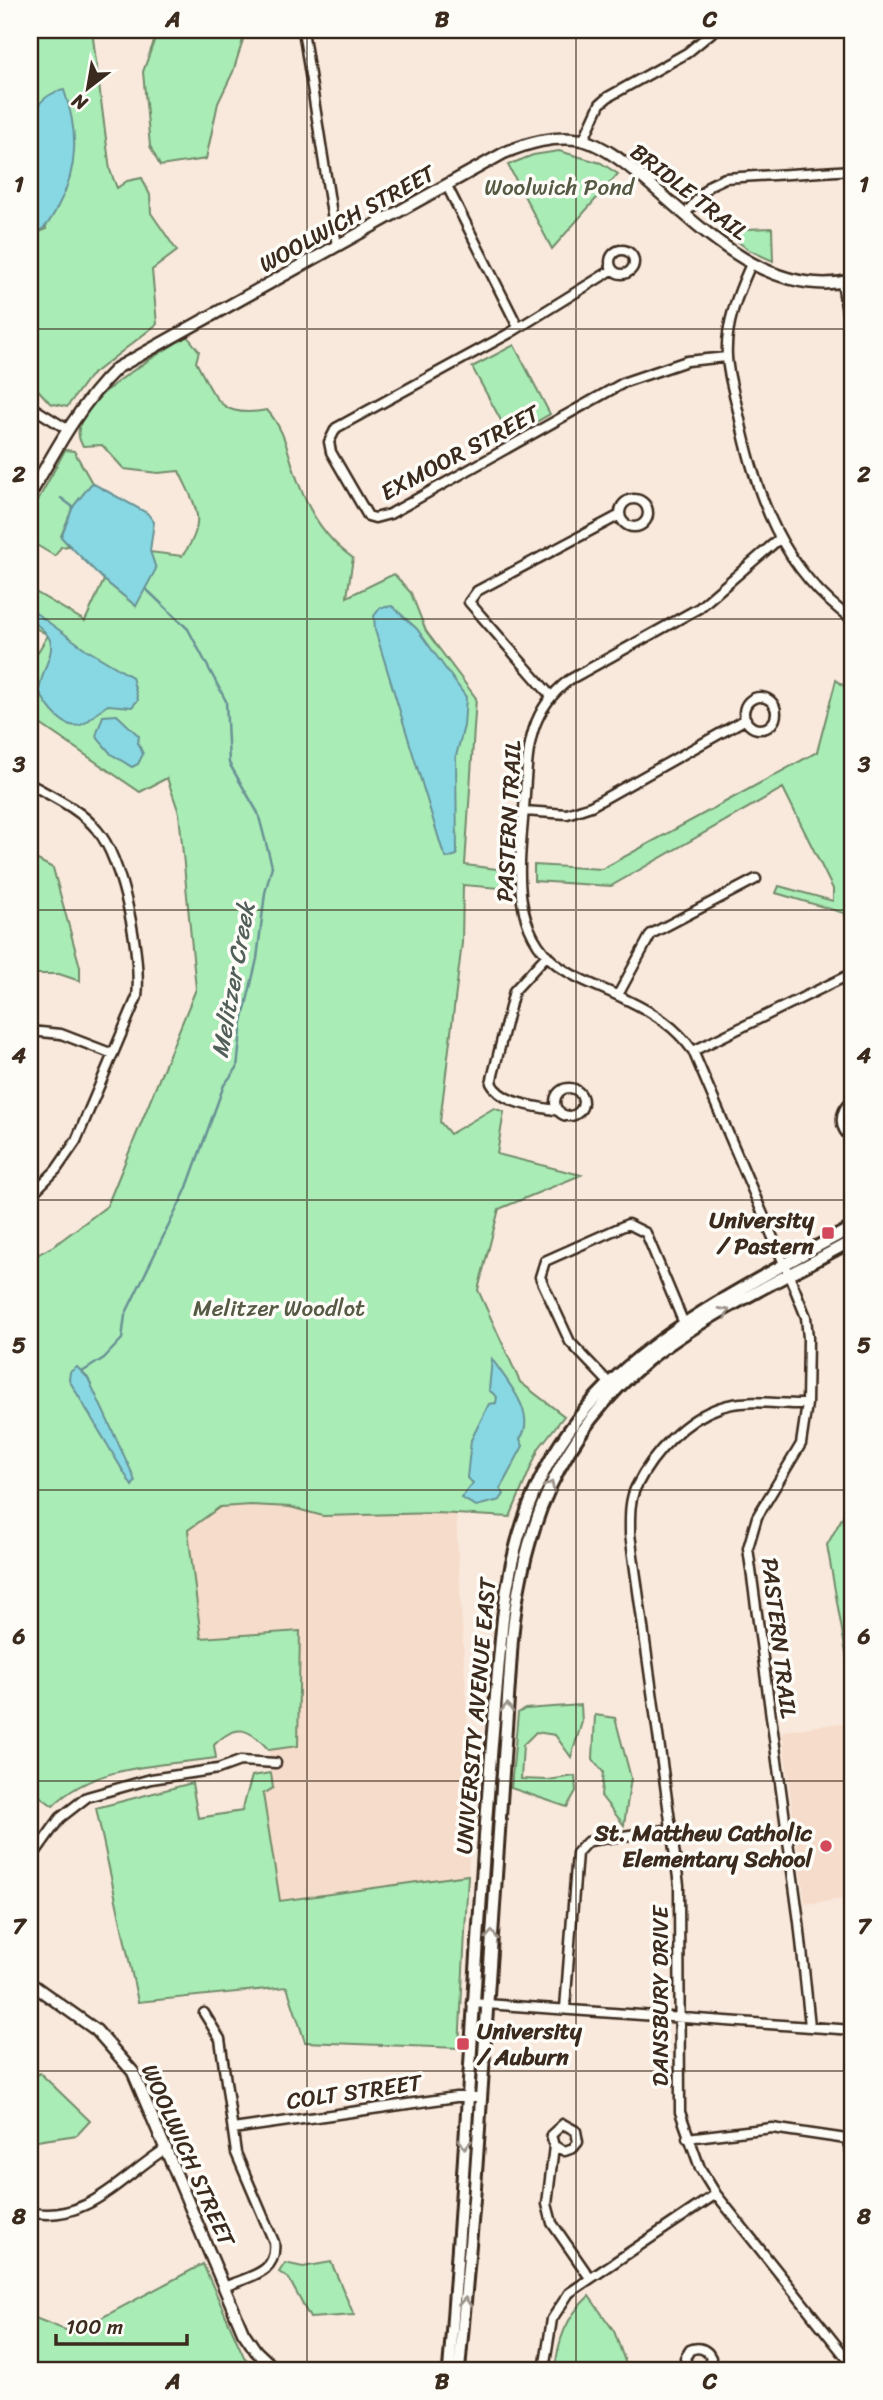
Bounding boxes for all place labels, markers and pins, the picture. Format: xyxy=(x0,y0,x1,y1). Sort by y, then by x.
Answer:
place label: University / Pastern xyxy=(709,1200,815,1267)
marker: University / Pastern xyxy=(820,1225,836,1241)
place label: St. Matthew Catholic Elementary School xyxy=(594,1813,813,1880)
marker: St. Matthew Catholic Elementary School xyxy=(818,1838,834,1854)
place label: University / Auburn xyxy=(476,2011,583,2078)
marker: University / Auburn xyxy=(455,2036,471,2052)

